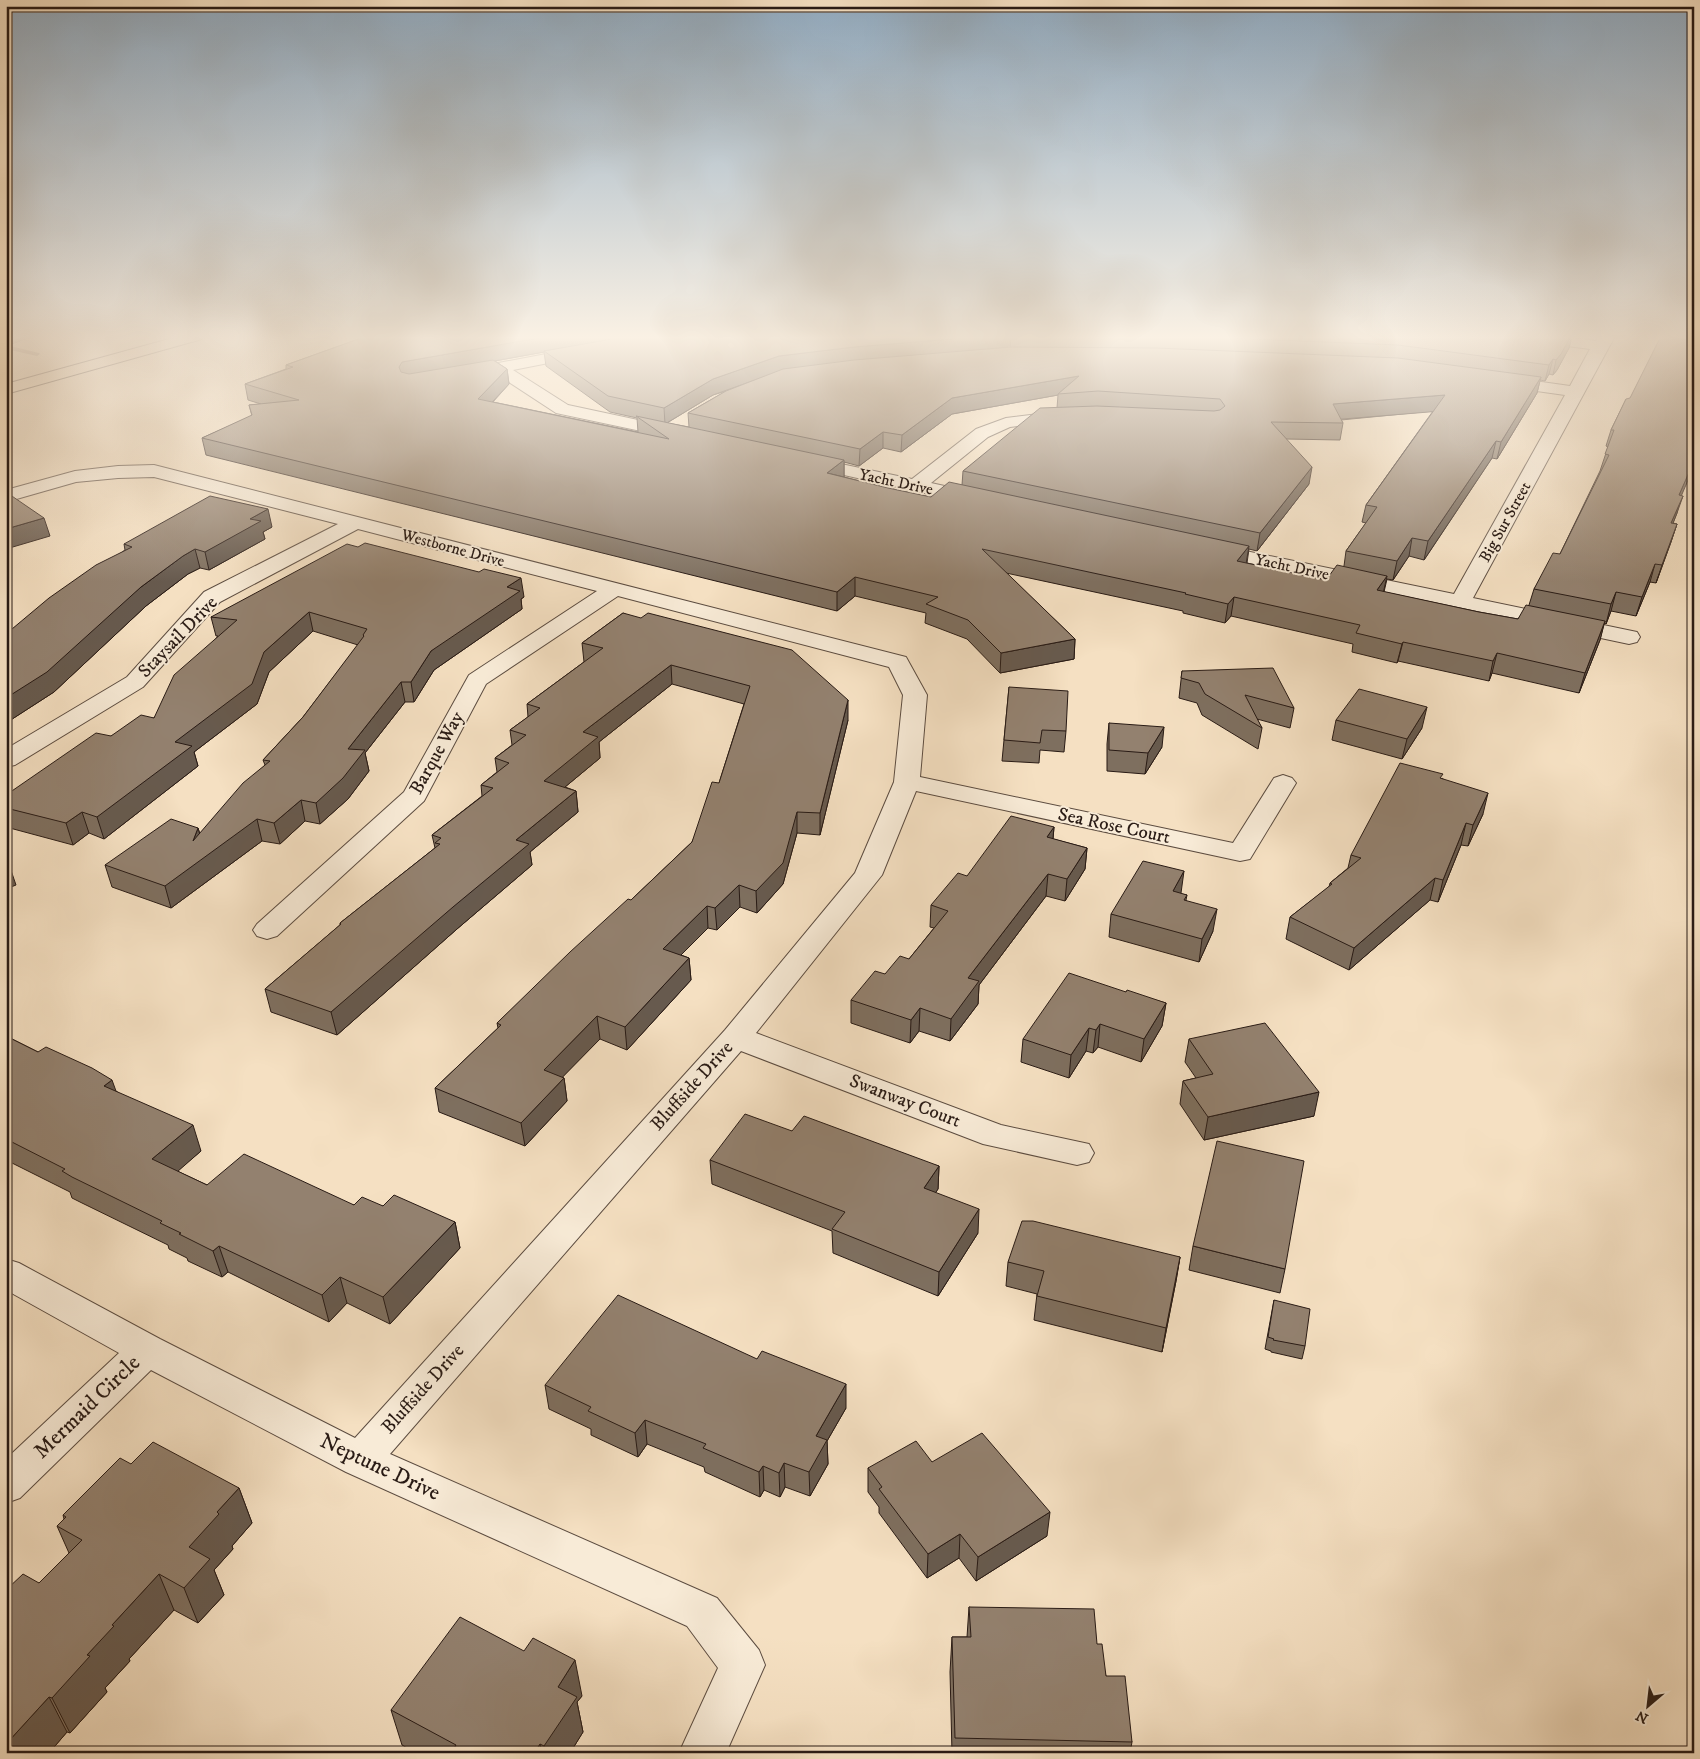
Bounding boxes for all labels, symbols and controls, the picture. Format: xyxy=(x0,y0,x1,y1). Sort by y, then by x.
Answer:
street label: Yacht Drive xyxy=(857,464,935,500)
street label: Big Sur Street xyxy=(1475,478,1535,566)
street label: Westborne Drive xyxy=(398,524,507,571)
street label: Yacht Drive xyxy=(1253,549,1331,585)
street label: Staysail Drive xyxy=(133,591,223,683)
street label: Barque Way xyxy=(405,707,470,799)
street label: Sea Rose Court xyxy=(1056,803,1172,849)
street label: Bluffside Drive xyxy=(646,1036,738,1135)
street label: Swanway Court xyxy=(846,1069,964,1133)
street label: Bluffside Drive xyxy=(377,1339,469,1438)
street label: Mermaid Circle xyxy=(28,1349,146,1465)
street label: Neptune Drive xyxy=(316,1427,444,1507)
north arrow xyxy=(1622,1682,1672,1732)
text: N xyxy=(1633,1706,1652,1727)

